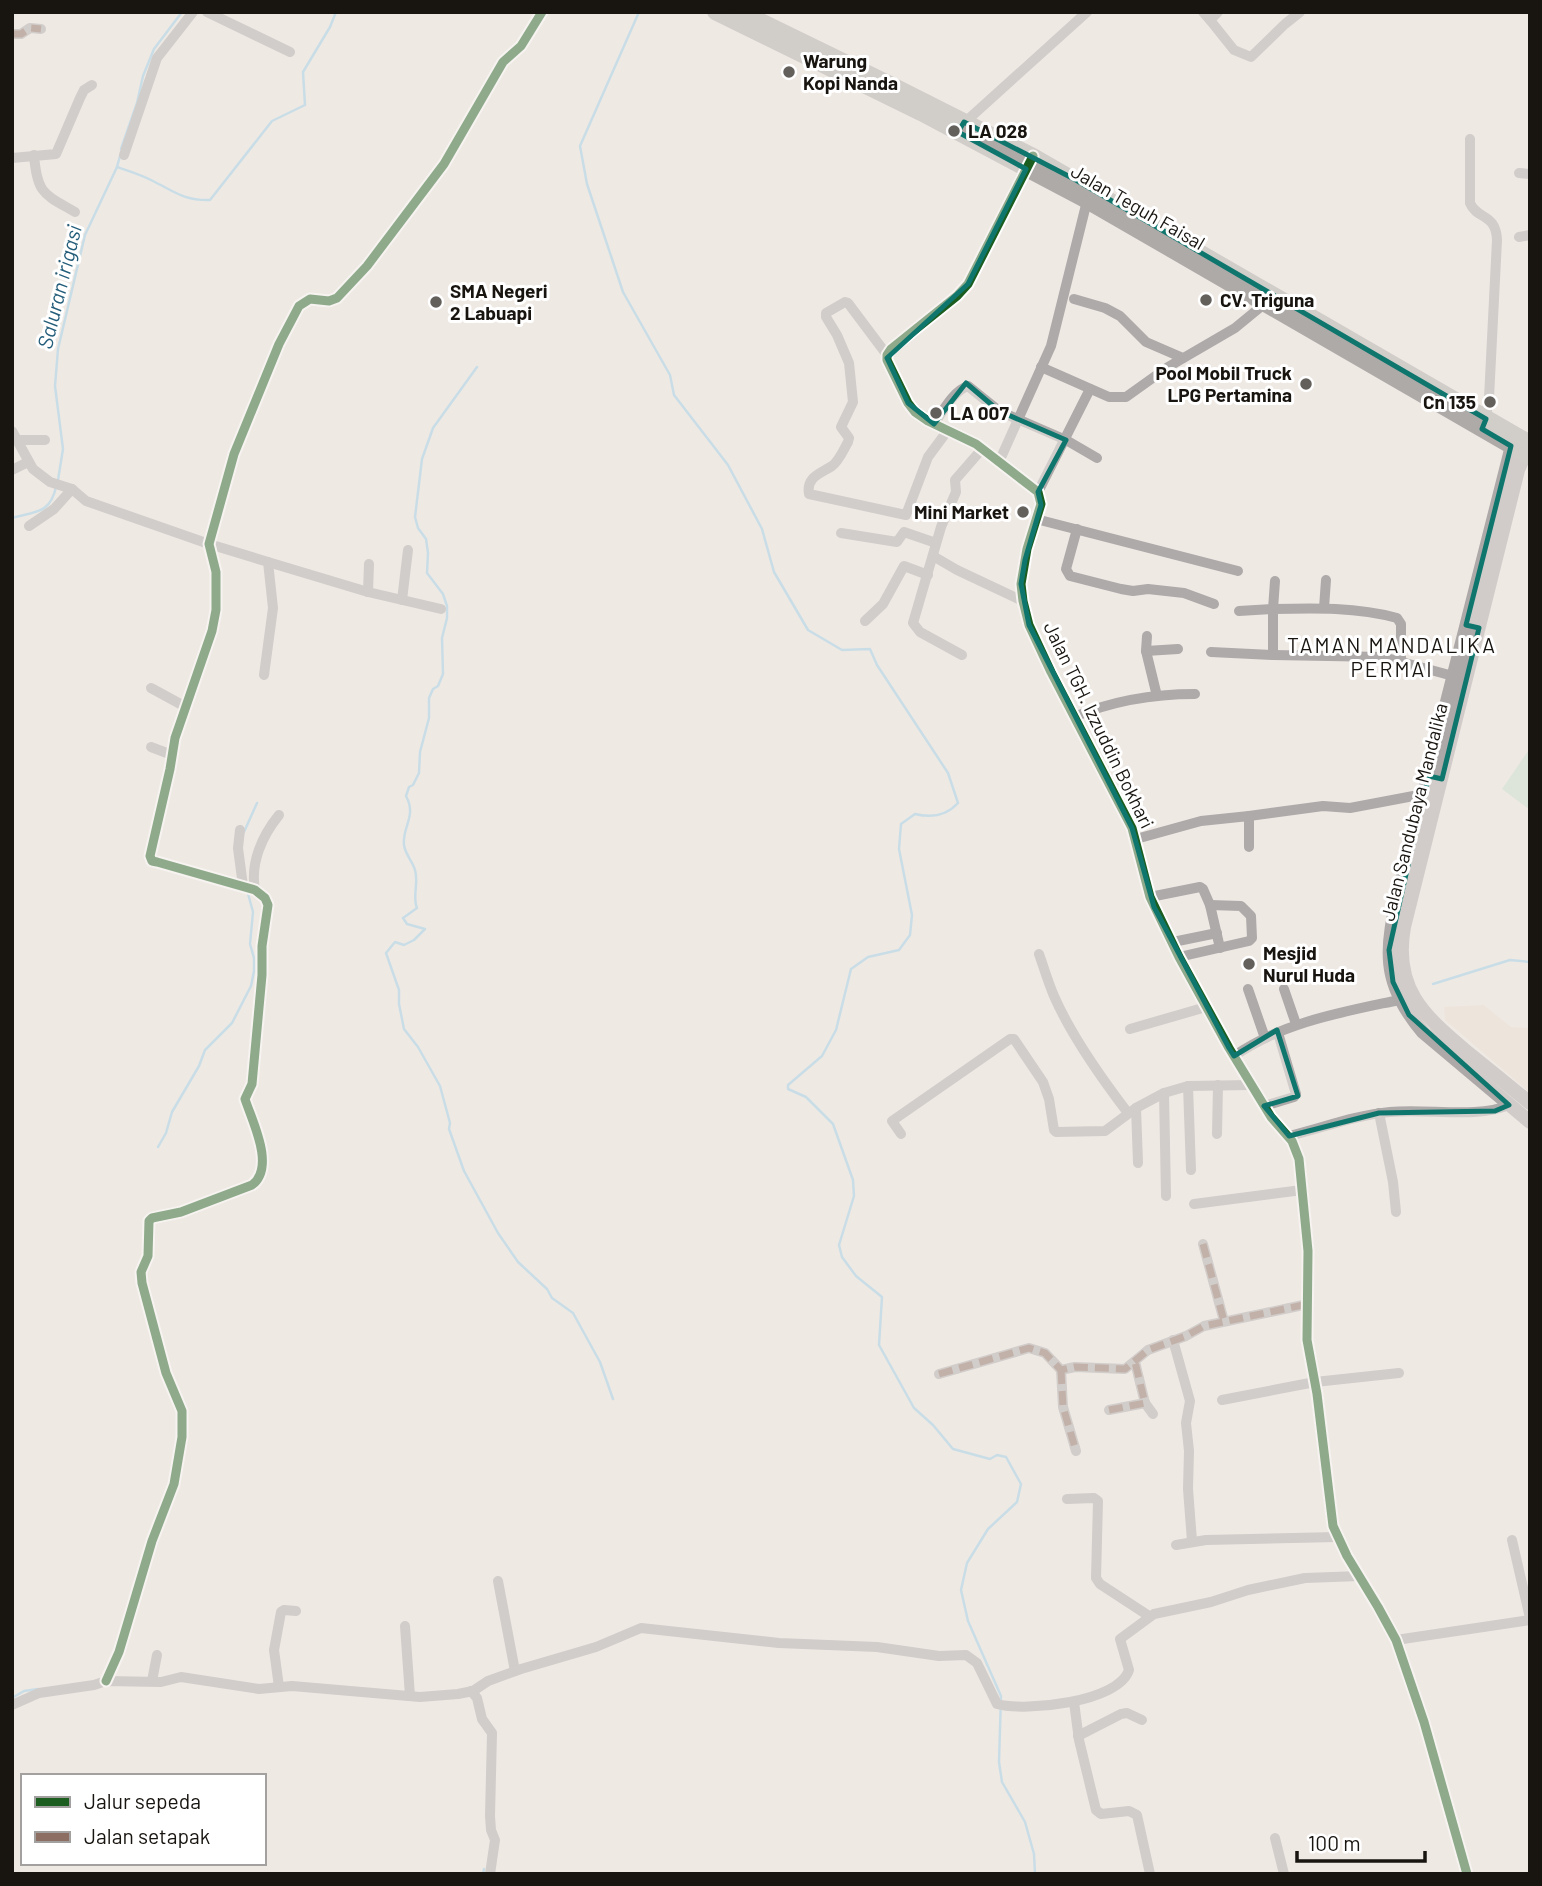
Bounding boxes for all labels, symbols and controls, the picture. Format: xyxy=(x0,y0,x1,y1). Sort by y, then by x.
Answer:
place label: Warung Kopi Nanda xyxy=(803,49,898,94)
marker: Warung Kopi Nanda xyxy=(781,64,797,80)
place label: LA 028 xyxy=(968,119,1028,142)
marker: LA 028 xyxy=(946,123,962,139)
street label: Jalan Teguh Faisal xyxy=(1067,159,1209,254)
water label: Saluran irigasi xyxy=(31,221,86,351)
place label: SMA Negeri 2 Labuapi xyxy=(450,279,548,324)
place label: CV. Triguna xyxy=(1220,288,1314,311)
marker: CV. Triguna xyxy=(1198,292,1214,308)
marker: SMA Negeri 2 Labuapi xyxy=(428,294,444,310)
place label: Pool Mobil Truck LPG Pertamina xyxy=(1155,361,1292,406)
marker: Pool Mobil Truck LPG Pertamina xyxy=(1298,376,1314,392)
place label: Cn 135 xyxy=(1423,390,1476,413)
marker: Cn 135 xyxy=(1482,394,1498,410)
place label: LA 007 xyxy=(950,401,1009,424)
marker: LA 007 xyxy=(928,405,944,421)
place label: Mini Market xyxy=(914,500,1009,523)
marker: Mini Market xyxy=(1015,504,1031,520)
street label: Jalan TGH. Izzuddin Bokhari xyxy=(1039,618,1160,832)
district label: TAMAN MANDALIKA PERMAI xyxy=(1287,632,1497,681)
street label: Jalan Sandubaya Mandalika xyxy=(1375,700,1452,923)
place label: Mesjid Nurul Huda xyxy=(1263,941,1355,986)
marker: Mesjid Nurul Huda xyxy=(1241,956,1257,972)
legend xyxy=(21,1774,266,1865)
text: Jalur sepeda xyxy=(84,1788,201,1813)
scale bar xyxy=(1297,1820,1425,1864)
text: Jalan setapak xyxy=(84,1823,210,1848)
text: 100 m xyxy=(1308,1830,1361,1855)

